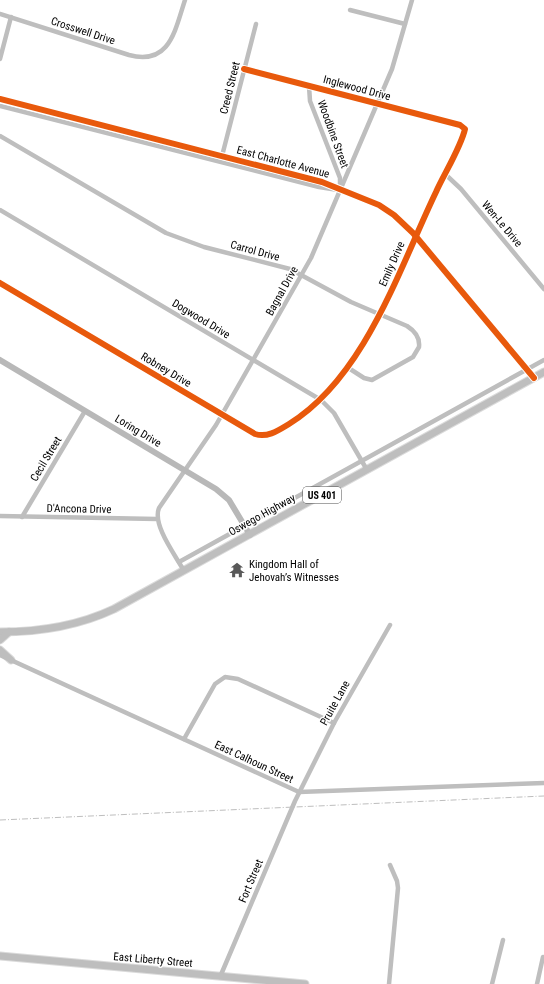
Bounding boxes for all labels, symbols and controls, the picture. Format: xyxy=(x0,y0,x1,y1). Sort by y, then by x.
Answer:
street label: Crosswell Drive xyxy=(49,14,117,48)
street label: Creed Street xyxy=(217,60,243,116)
street label: Inglewood Drive xyxy=(322,73,392,103)
street label: Woodbine Street xyxy=(315,98,351,170)
street label: East Charlotte Avenue xyxy=(235,143,331,181)
street label: Wen-Le Drive xyxy=(479,198,525,250)
street label: Carrol Drive xyxy=(229,238,281,264)
street label: Emily Drive xyxy=(376,239,408,289)
street label: Bagnal Drive xyxy=(263,264,301,318)
street label: Dogwood Drive xyxy=(170,297,232,341)
street label: Robney Drive xyxy=(139,350,193,390)
street label: Loring Drive xyxy=(112,412,164,450)
street label: Cecil Street xyxy=(28,434,64,484)
road number: US 401 xyxy=(303,487,341,503)
street label: Oswego Highway xyxy=(226,491,298,539)
street label: D'Ancona Drive xyxy=(46,502,112,516)
place label: Kingdom Hall of Jehovah’s Witnesses xyxy=(249,558,339,584)
temple icon: Kingdom Hall of Jehovah’s Witnesses xyxy=(228,561,246,579)
street label: Pruite Lane xyxy=(317,678,353,728)
street label: East Calhoun Street xyxy=(213,738,295,786)
street label: Fort Street xyxy=(236,857,266,905)
street label: East Liberty Street xyxy=(113,950,193,970)

